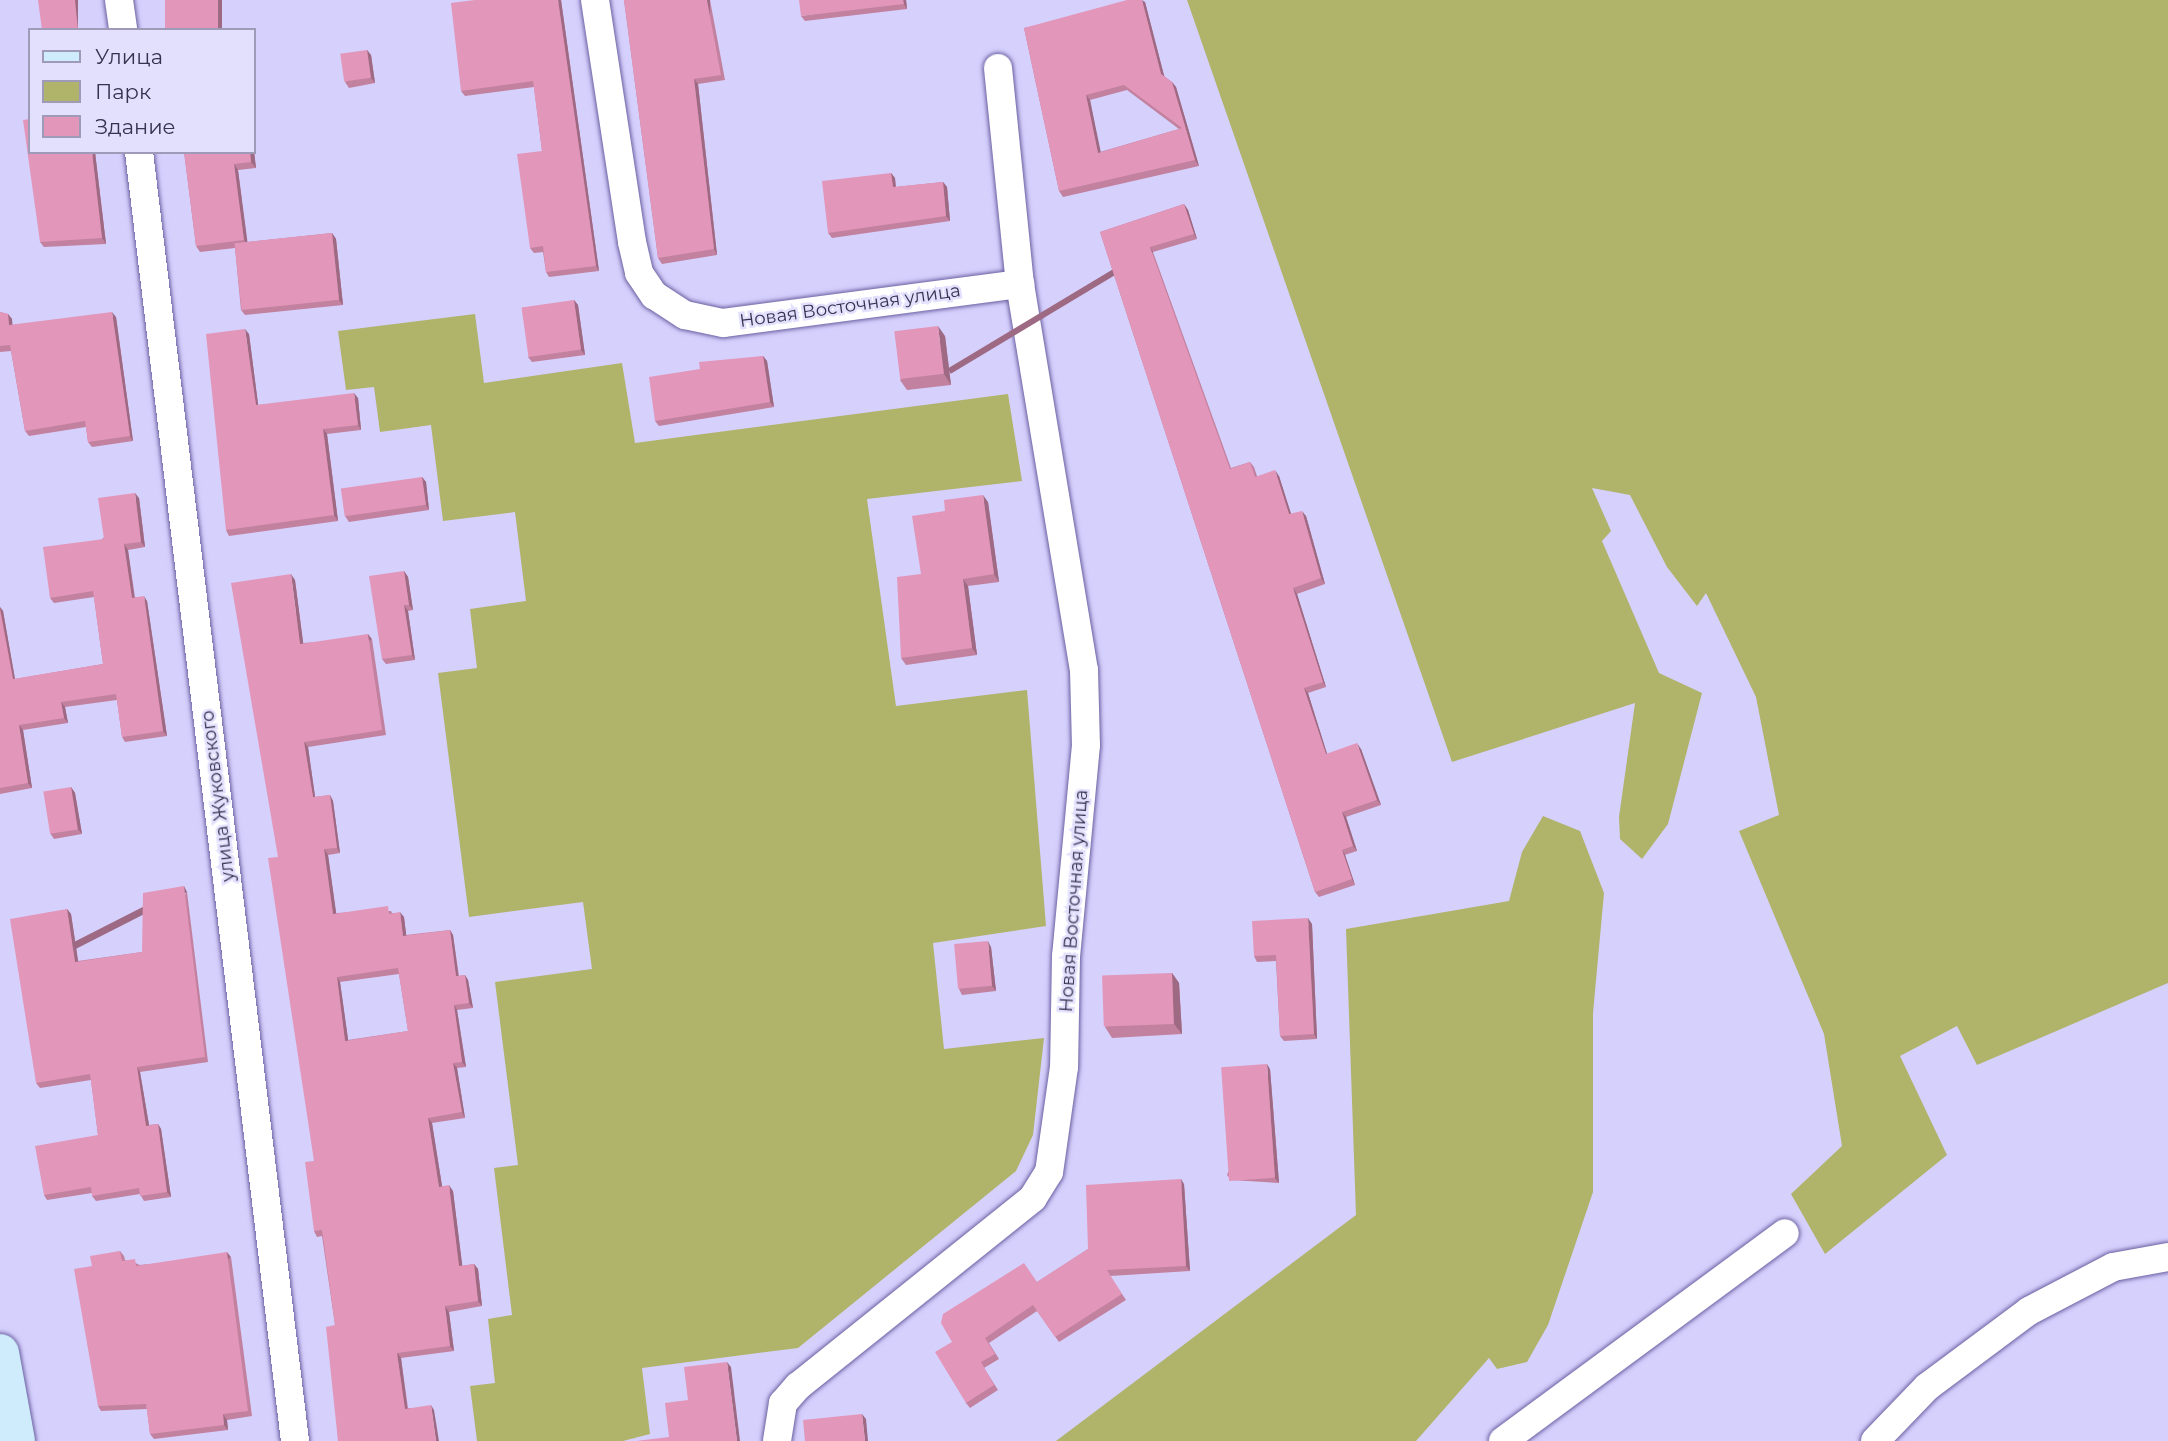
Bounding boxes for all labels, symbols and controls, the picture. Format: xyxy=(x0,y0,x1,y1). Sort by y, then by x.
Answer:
legend xyxy=(28,28,256,154)
text: Улица xyxy=(95,44,163,69)
text: Парк xyxy=(95,79,151,104)
text: Здание xyxy=(95,114,176,139)
street label: Новая Восточная улица xyxy=(738,280,962,332)
street label: улица Жуковского xyxy=(197,709,239,883)
street label: Новая Восточная улица xyxy=(1055,789,1093,1013)

